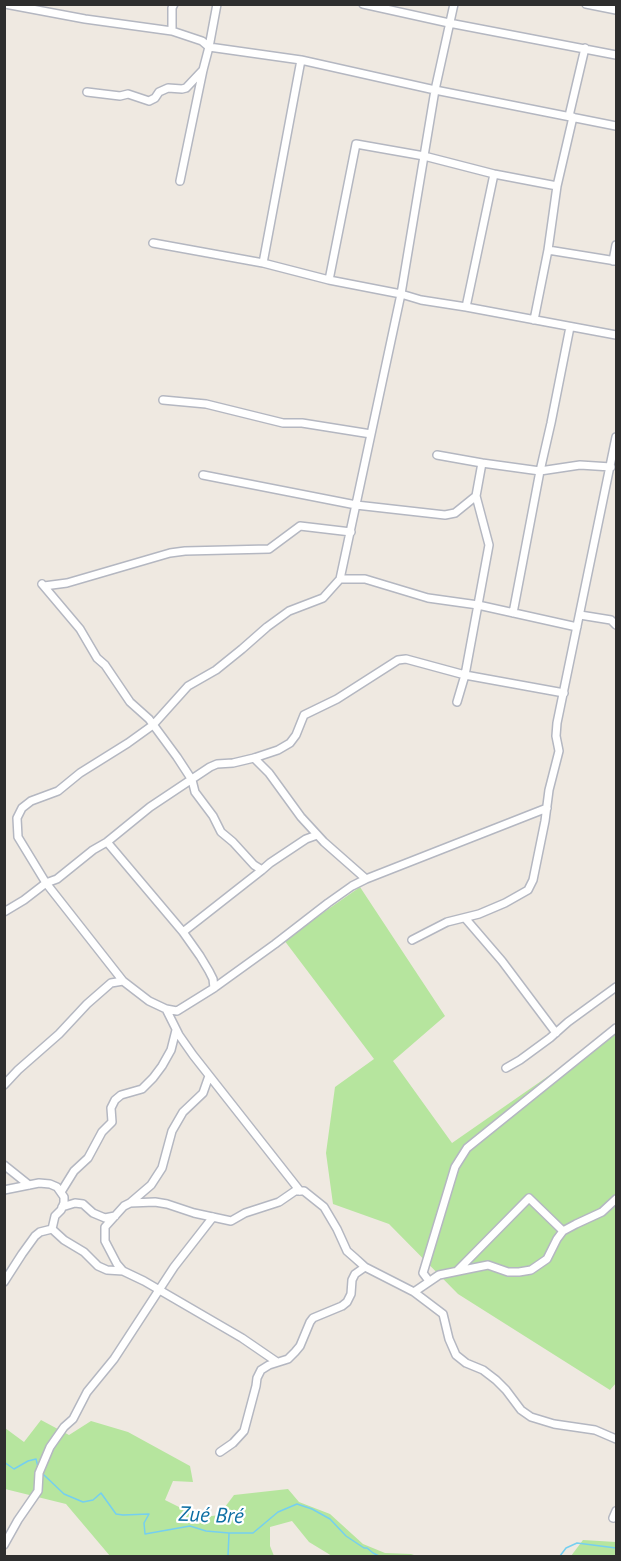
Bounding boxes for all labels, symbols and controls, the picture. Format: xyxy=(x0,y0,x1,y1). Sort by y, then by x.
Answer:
water label: Zué Bré xyxy=(178,1502,244,1530)

